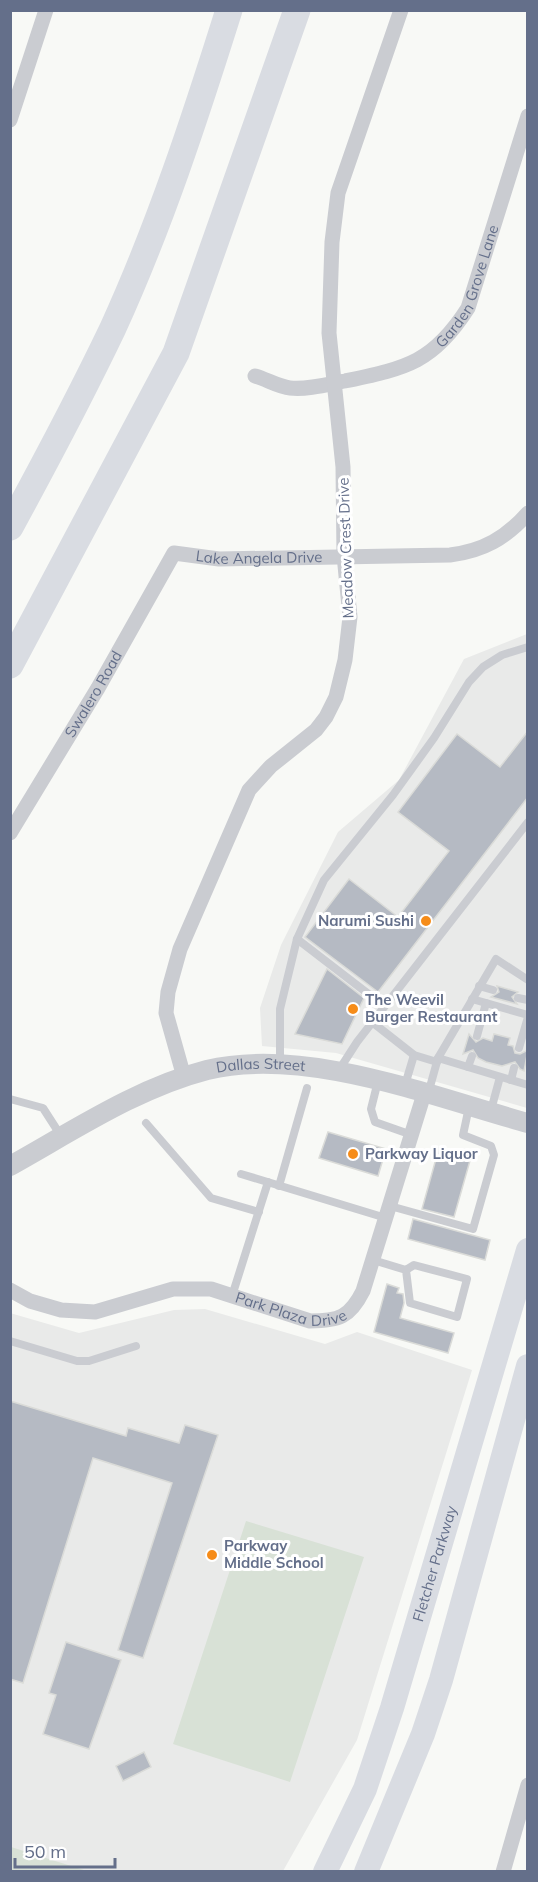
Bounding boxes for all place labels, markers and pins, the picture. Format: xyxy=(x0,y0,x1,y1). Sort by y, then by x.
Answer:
place label: Narumi Sushi xyxy=(318,911,414,930)
marker: Narumi Sushi xyxy=(419,914,433,928)
place label: The Weevil Burger Restaurant xyxy=(365,990,498,1026)
marker: The Weevil Burger Restaurant xyxy=(346,1002,360,1016)
place label: Parkway Liquor xyxy=(365,1144,478,1163)
marker: Parkway Liquor xyxy=(346,1147,360,1161)
place label: Parkway Middle School xyxy=(224,1536,324,1572)
marker: Parkway Middle School xyxy=(205,1548,219,1562)

